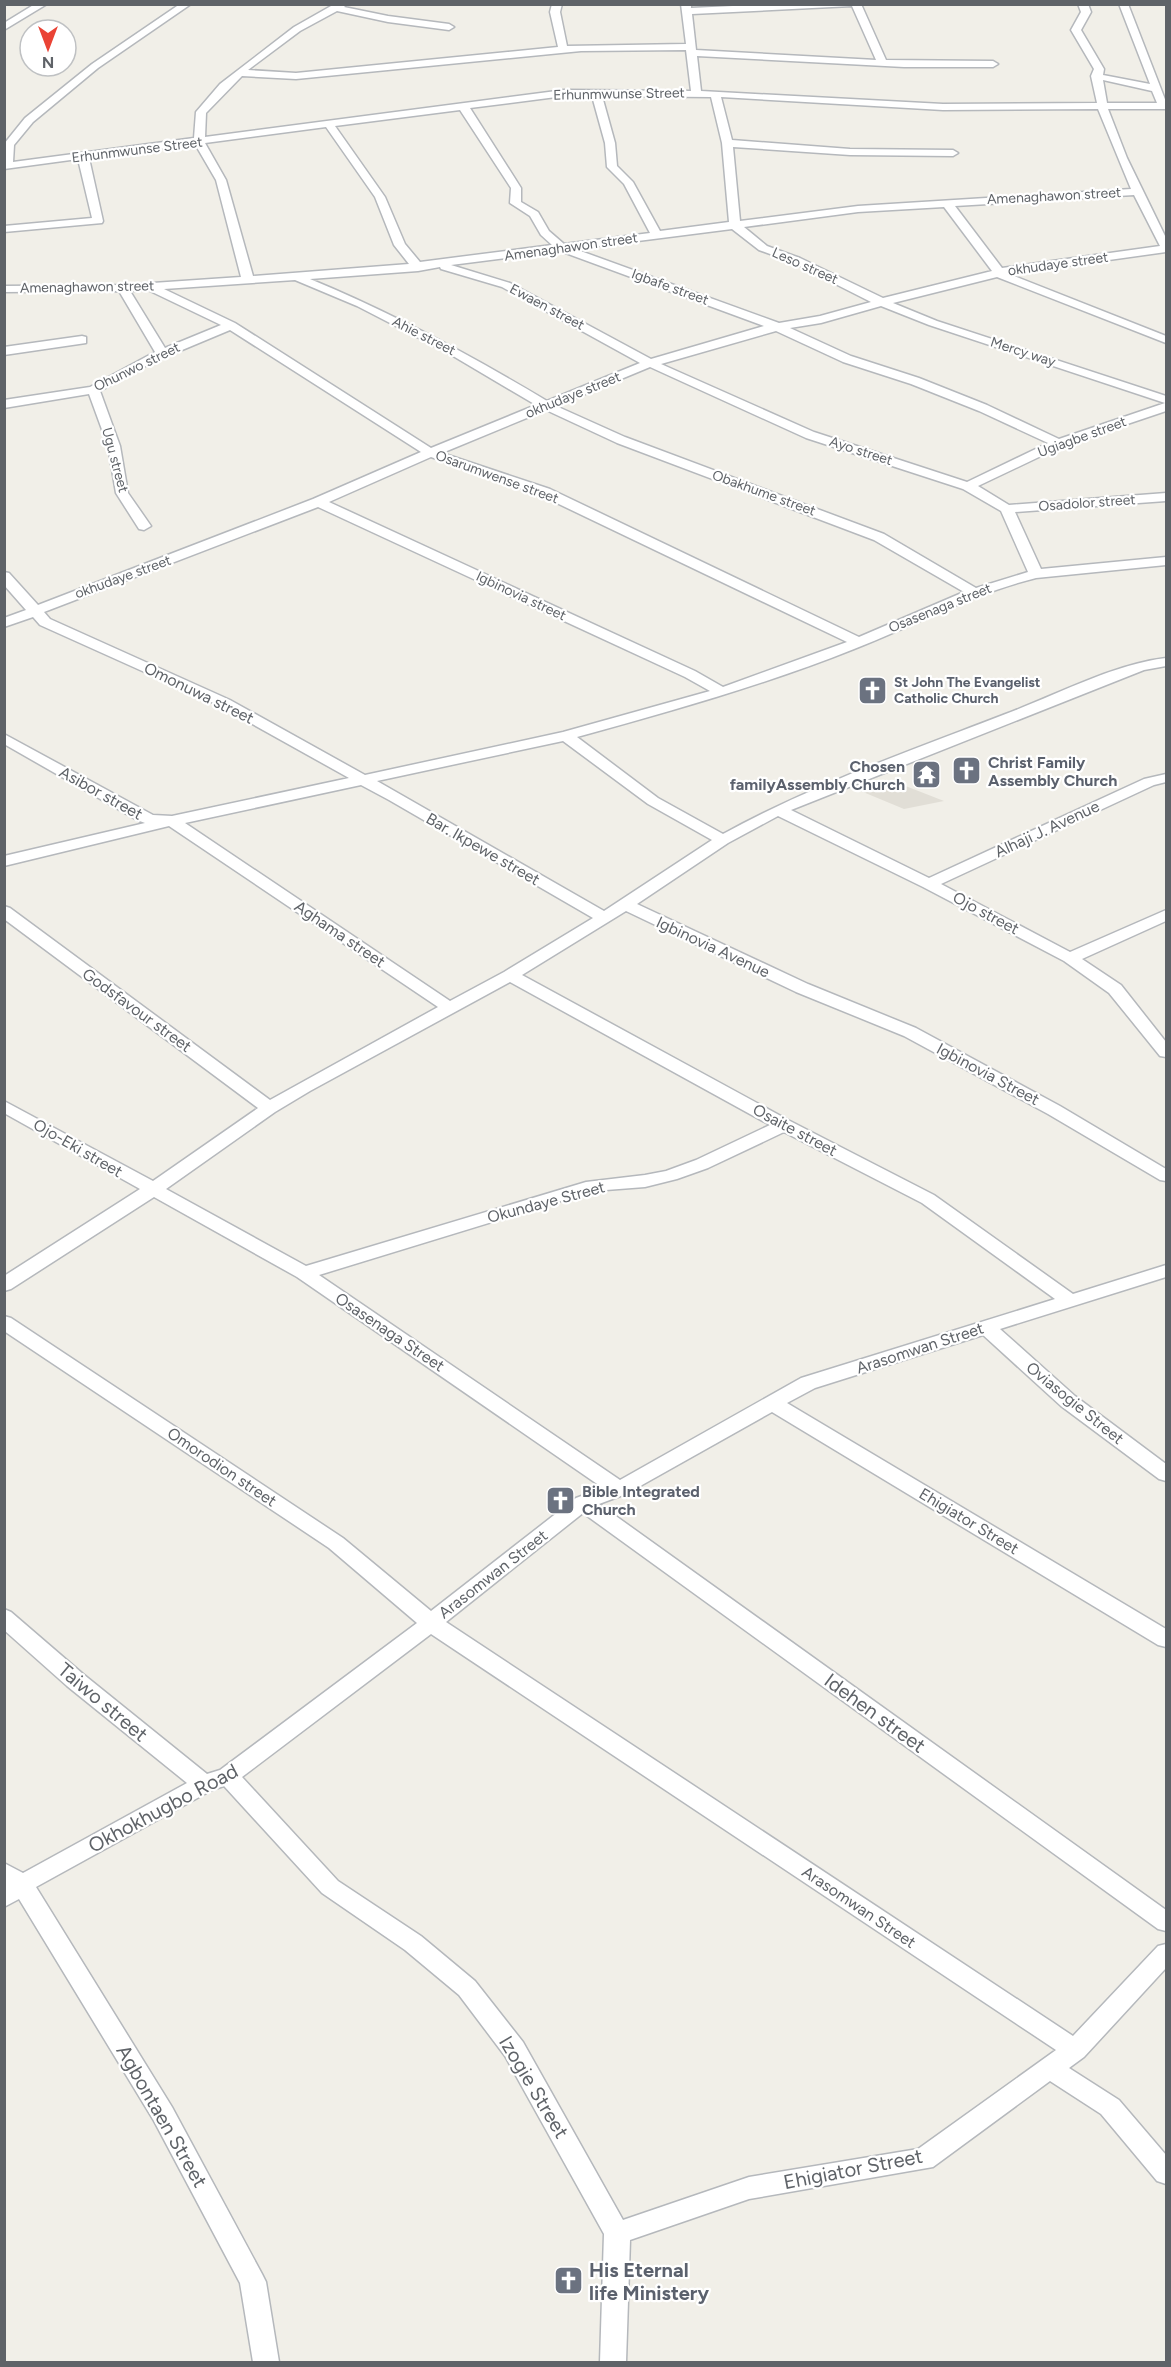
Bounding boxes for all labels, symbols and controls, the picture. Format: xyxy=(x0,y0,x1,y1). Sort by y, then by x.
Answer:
north arrow xyxy=(18,18,78,78)
text: N xyxy=(42,53,54,72)
street label: Erhunmwunse Street xyxy=(553,84,685,104)
street label: Erhunmwunse Street xyxy=(71,134,203,166)
street label: Amenaghawon street xyxy=(986,184,1122,208)
street label: Amenaghawon street xyxy=(503,229,639,265)
street label: Leso street xyxy=(769,244,841,288)
street label: okhudaye street xyxy=(1007,249,1109,279)
street label: Igbafe street xyxy=(629,265,711,309)
street label: Amenaghawon street xyxy=(20,277,154,297)
street label: Ewaen street xyxy=(507,280,587,334)
street label: Ahie street xyxy=(389,313,459,359)
street label: Mercy way xyxy=(988,333,1058,371)
street label: Ohunwo street xyxy=(91,339,183,395)
street label: okhudaye street xyxy=(523,368,623,422)
street label: Ugiagbe street xyxy=(1035,413,1129,461)
street label: Ugu street xyxy=(98,426,132,494)
street label: Ayo street xyxy=(827,433,895,469)
street label: Osarumwense street xyxy=(433,447,561,507)
street label: Obakhume street xyxy=(710,466,818,520)
street label: Osadolor street xyxy=(1038,491,1136,515)
street label: okhudaye street xyxy=(73,552,173,602)
street label: Igbinovia street xyxy=(473,568,569,624)
street label: Osasenaga street xyxy=(886,580,994,636)
street label: Omonuwa street xyxy=(141,658,257,728)
church icon: St John The Evangelist Catholic Church xyxy=(857,674,889,706)
place label: St John The Evangelist Catholic Church xyxy=(894,674,1041,707)
place label: Christ Family Assembly Church xyxy=(988,753,1117,790)
church icon: Christ Family Assembly Church xyxy=(951,755,983,787)
place label: Chosen familyAssembly Church xyxy=(730,757,905,794)
temple icon: Chosen familyAssembly Church xyxy=(910,759,942,791)
street label: Asibor street xyxy=(56,762,146,824)
street label: Alhaji J. Avenue xyxy=(992,796,1102,861)
street label: Bar. Ikpewe street xyxy=(423,809,543,889)
street label: Ojo street xyxy=(950,888,1022,938)
street label: Aghama street xyxy=(291,897,389,971)
street label: Igbinovia Avenue xyxy=(653,912,773,982)
street label: Godsfavour street xyxy=(79,964,195,1056)
street label: Igbinovia Street xyxy=(933,1039,1043,1109)
street label: Osaite street xyxy=(750,1100,840,1160)
street label: Ojo-Eki street xyxy=(30,1115,126,1181)
street label: Okundaye Street xyxy=(485,1177,607,1227)
street label: Osasenaga Street xyxy=(332,1288,448,1376)
street label: Arasomwan Street xyxy=(854,1318,986,1378)
street label: Oviasogie Street xyxy=(1022,1358,1128,1448)
street label: Omorodion street xyxy=(164,1423,280,1511)
place label: Bible Integrated Church xyxy=(582,1482,700,1519)
church icon: Bible Integrated Church xyxy=(545,1484,577,1516)
street label: Ehigiator Street xyxy=(916,1484,1022,1558)
street label: Arasomwan Street xyxy=(435,1526,551,1622)
street label: Taiwo street xyxy=(53,1658,153,1746)
street label: Idehen street xyxy=(820,1668,930,1758)
street label: Okhokhugbo Road xyxy=(84,1758,242,1858)
street label: Arasomwan Street xyxy=(799,1862,919,1952)
street label: Izogie Street xyxy=(494,2031,574,2143)
street label: Agbontaen Street xyxy=(112,2041,212,2191)
street label: Ehigiator Street xyxy=(781,2144,925,2194)
place label: His Eternal life Ministery xyxy=(589,2258,709,2305)
church icon: His Eternal life Ministery xyxy=(552,2265,584,2297)

